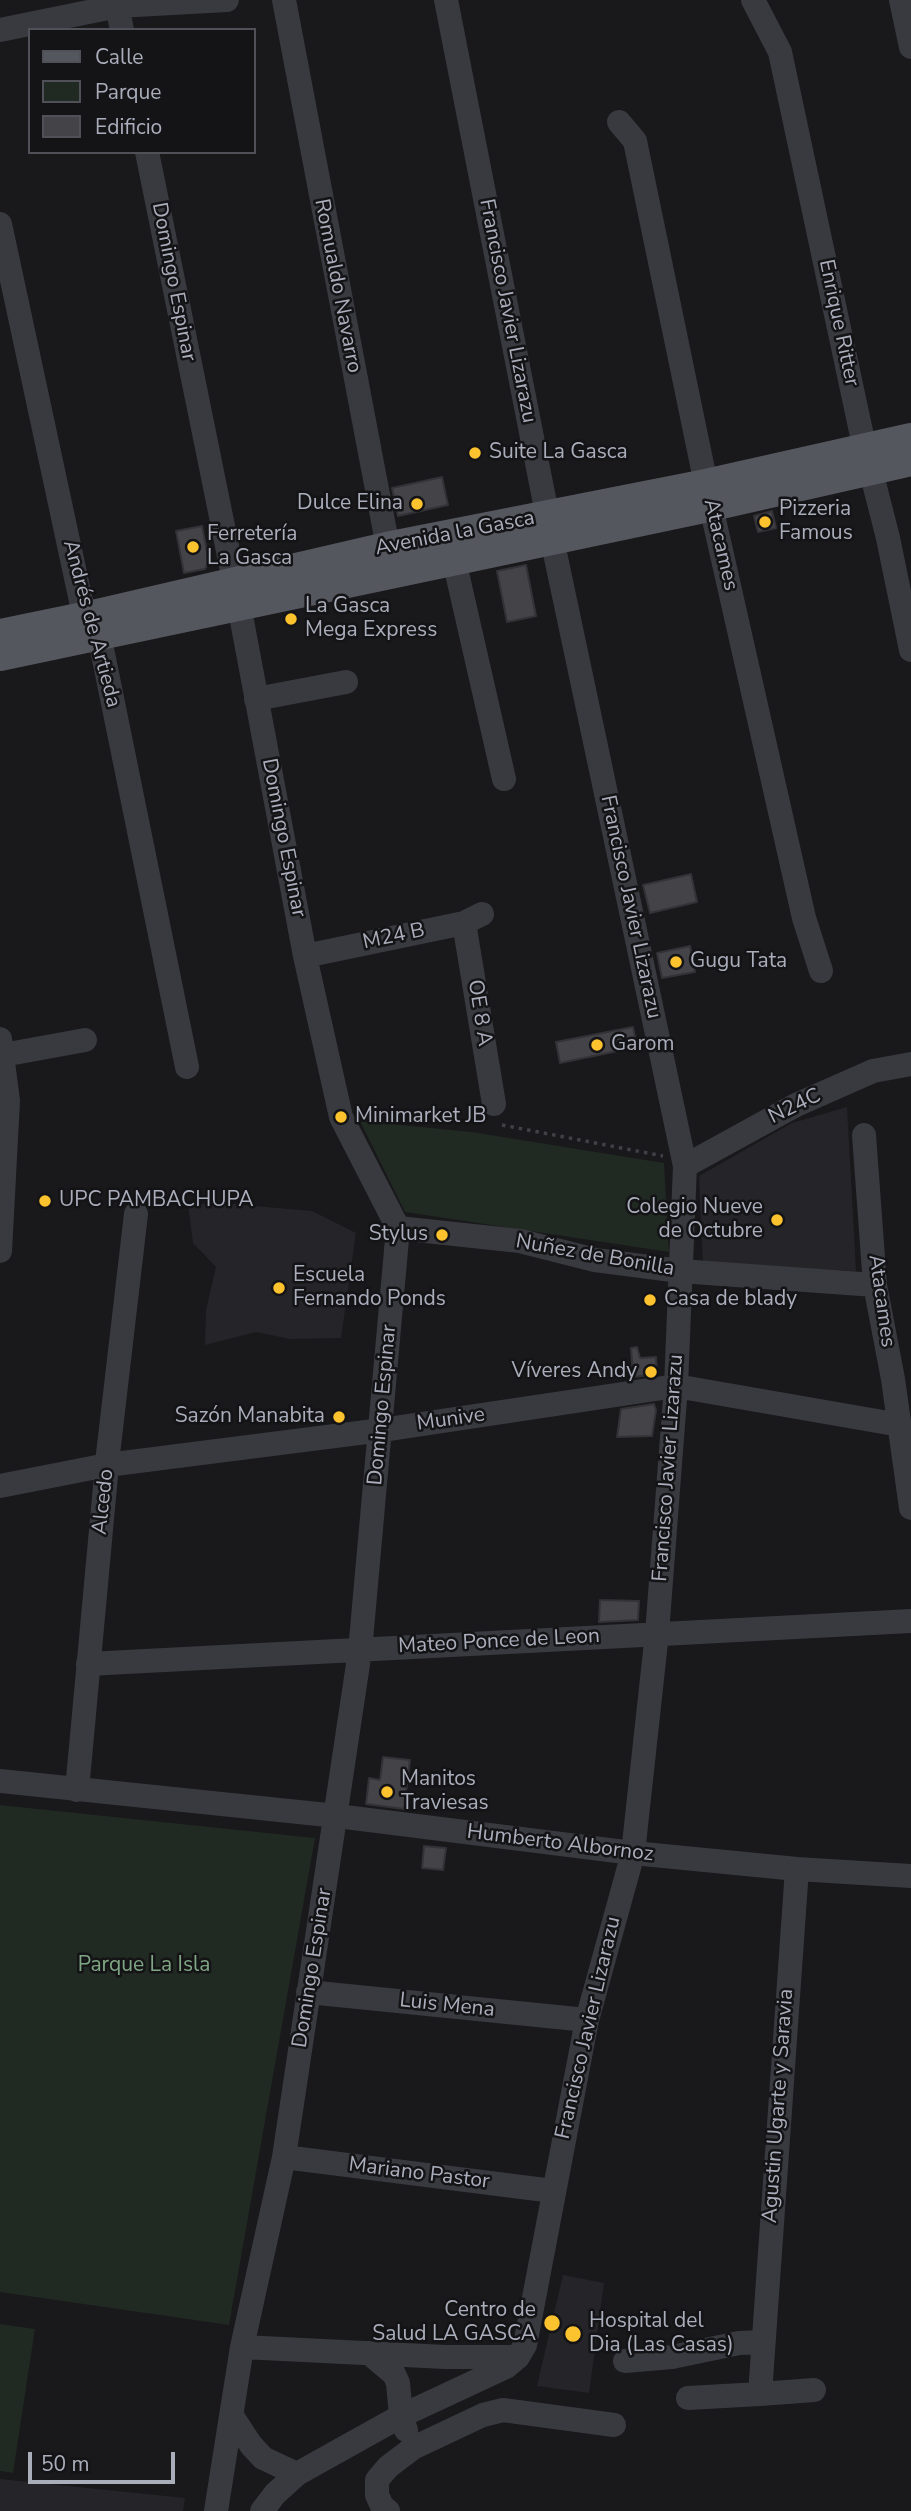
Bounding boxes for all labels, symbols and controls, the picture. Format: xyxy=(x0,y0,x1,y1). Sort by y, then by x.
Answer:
legend xyxy=(28,28,256,154)
text: Calle xyxy=(95,43,143,71)
text: Parque xyxy=(95,78,162,106)
text: Edificio xyxy=(95,113,162,141)
street label: Romualdo Navarro xyxy=(308,197,366,375)
street label: Francisco Javier Lizarazu xyxy=(473,197,541,425)
street label: Domingo Espinar xyxy=(145,200,201,364)
street label: Enrique Ritter xyxy=(812,257,864,389)
place label: Suite La Gasca xyxy=(489,440,628,466)
marker: Suite La Gasca xyxy=(467,445,483,461)
place label: Dulce Elina xyxy=(297,491,403,517)
marker: Dulce Elina xyxy=(409,496,425,512)
street label: Atacames xyxy=(697,497,743,593)
place label: Pizzeria Famous xyxy=(779,497,853,547)
street label: Avenida la Gasca xyxy=(373,506,537,562)
marker: Pizzeria Famous xyxy=(757,514,773,530)
place label: Ferretería La Gasca xyxy=(207,522,297,572)
street label: Andrés de Artieda xyxy=(57,537,125,711)
marker: Ferretería La Gasca xyxy=(185,539,201,555)
place label: La Gasca Mega Express xyxy=(305,594,437,644)
marker: La Gasca Mega Express xyxy=(283,611,299,627)
street label: Domingo Espinar xyxy=(255,756,311,920)
street label: Francisco Javier Lizarazu xyxy=(594,793,666,1021)
street label: M24 B xyxy=(361,918,427,956)
place label: Gugu Tata xyxy=(690,949,787,975)
marker: Gugu Tata xyxy=(668,954,684,970)
street label: OE 8 A xyxy=(461,978,497,1048)
place label: Garom xyxy=(611,1032,674,1058)
marker: Garom xyxy=(589,1037,605,1053)
street label: N24C xyxy=(765,1084,825,1130)
place label: Minimarket JB xyxy=(355,1104,486,1130)
marker: Minimarket JB xyxy=(333,1109,349,1125)
place label: UPC PAMBACHUPA xyxy=(59,1188,254,1214)
marker: UPC PAMBACHUPA xyxy=(37,1193,53,1209)
place label: Colegio Nueve de Octubre xyxy=(626,1195,763,1245)
marker: Colegio Nueve de Octubre xyxy=(769,1212,785,1228)
place label: Stylus xyxy=(369,1222,428,1248)
marker: Stylus xyxy=(434,1227,450,1243)
street label: Nuñez de Bonilla xyxy=(514,1230,676,1282)
street label: Atacames xyxy=(862,1253,900,1349)
place label: Escuela Fernando Ponds xyxy=(293,1263,446,1313)
marker: Escuela Fernando Ponds xyxy=(271,1280,287,1296)
place label: Casa de blady xyxy=(664,1287,797,1313)
marker: Casa de blady xyxy=(642,1292,658,1308)
street label: Domingo Espinar xyxy=(363,1324,403,1486)
street label: Francisco Javier Lizarazu xyxy=(648,1354,690,1582)
place label: Víveres Andy xyxy=(511,1359,637,1385)
marker: Víveres Andy xyxy=(643,1364,659,1380)
street label: Munive xyxy=(415,1403,487,1437)
place label: Sazón Manabita xyxy=(175,1404,325,1430)
marker: Sazón Manabita xyxy=(331,1409,347,1425)
street label: Alcedo xyxy=(88,1468,120,1536)
street label: Mateo Ponce de Leon xyxy=(397,1624,601,1660)
place label: Manitos Traviesas xyxy=(401,1767,489,1817)
marker: Manitos Traviesas xyxy=(379,1784,395,1800)
street label: Humberto Albornoz xyxy=(465,1820,655,1868)
street label: Domingo Espinar xyxy=(288,1886,338,2050)
street label: Francisco Javier Lizarazu xyxy=(551,1914,627,2142)
park label: Parque La Isla xyxy=(78,1953,210,1979)
street label: Luis Mena xyxy=(398,1988,496,2024)
street label: Agustin Ugarte y Saravia xyxy=(758,1988,800,2224)
street label: Mariano Pastor xyxy=(347,2153,491,2195)
place label: Centro de Salud LA GASCA xyxy=(372,2298,536,2348)
place label: Hospital del Dia (Las Casas) xyxy=(589,2309,734,2359)
marker: Centro de Salud LA GASCA xyxy=(542,2313,562,2333)
marker: Hospital del Dia (Las Casas) xyxy=(563,2324,583,2344)
scale bar xyxy=(32,2438,178,2482)
text: 50 m xyxy=(41,2450,90,2478)

